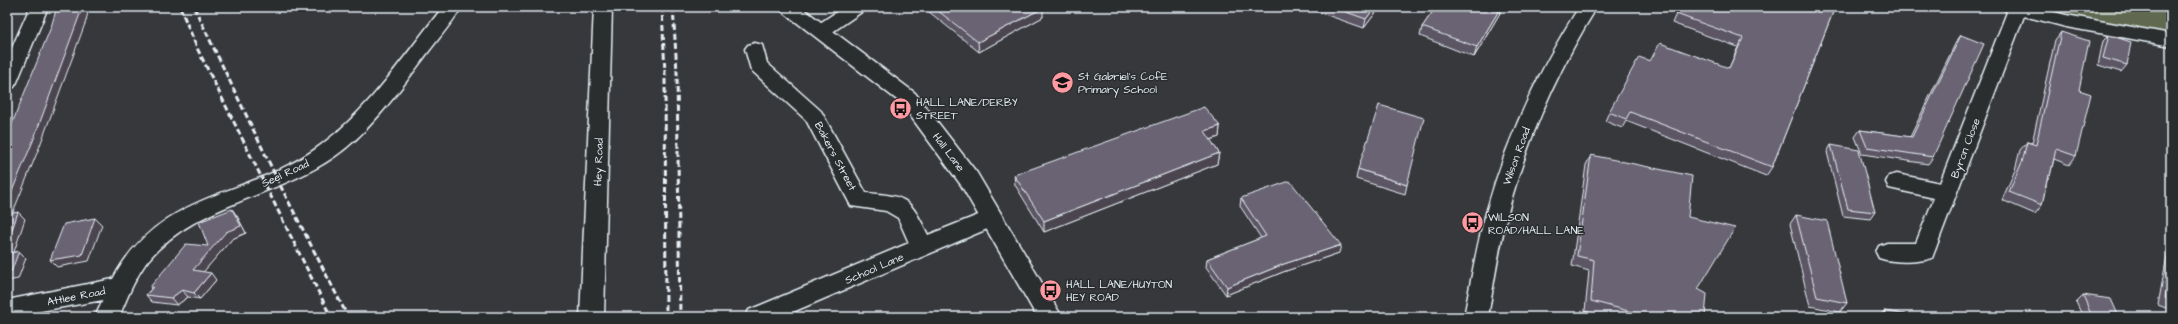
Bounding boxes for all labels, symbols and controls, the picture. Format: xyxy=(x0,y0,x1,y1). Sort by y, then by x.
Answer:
school or university icon: St Gabriel's CofE Primary School xyxy=(1050,69,1076,95)
place label: St Gabriel's CofE Primary School xyxy=(1078,69,1168,98)
bus stop icon: HALL LANE/DERBY STREET xyxy=(888,95,914,121)
place label: HALL LANE/DERBY STREET xyxy=(916,95,1018,123)
street label: Byron Close xyxy=(1947,116,1985,181)
street label: Bakers Street xyxy=(811,119,860,194)
street label: Wilson Road xyxy=(1499,125,1534,187)
street label: Hall Lane xyxy=(929,130,968,175)
street label: Hey Road xyxy=(590,137,608,186)
street label: Seel Road xyxy=(259,156,312,191)
bus stop icon: WILSON ROAD/HALL LANE xyxy=(1460,210,1486,236)
place label: WILSON ROAD/HALL LANE xyxy=(1488,210,1584,238)
street label: School Lane xyxy=(842,249,906,288)
bus stop icon: HALL LANE/HUYTON HEY ROAD xyxy=(1037,277,1063,303)
place label: HALL LANE/HUYTON HEY ROAD xyxy=(1066,277,1172,305)
street label: Attlee Road xyxy=(46,283,107,310)

